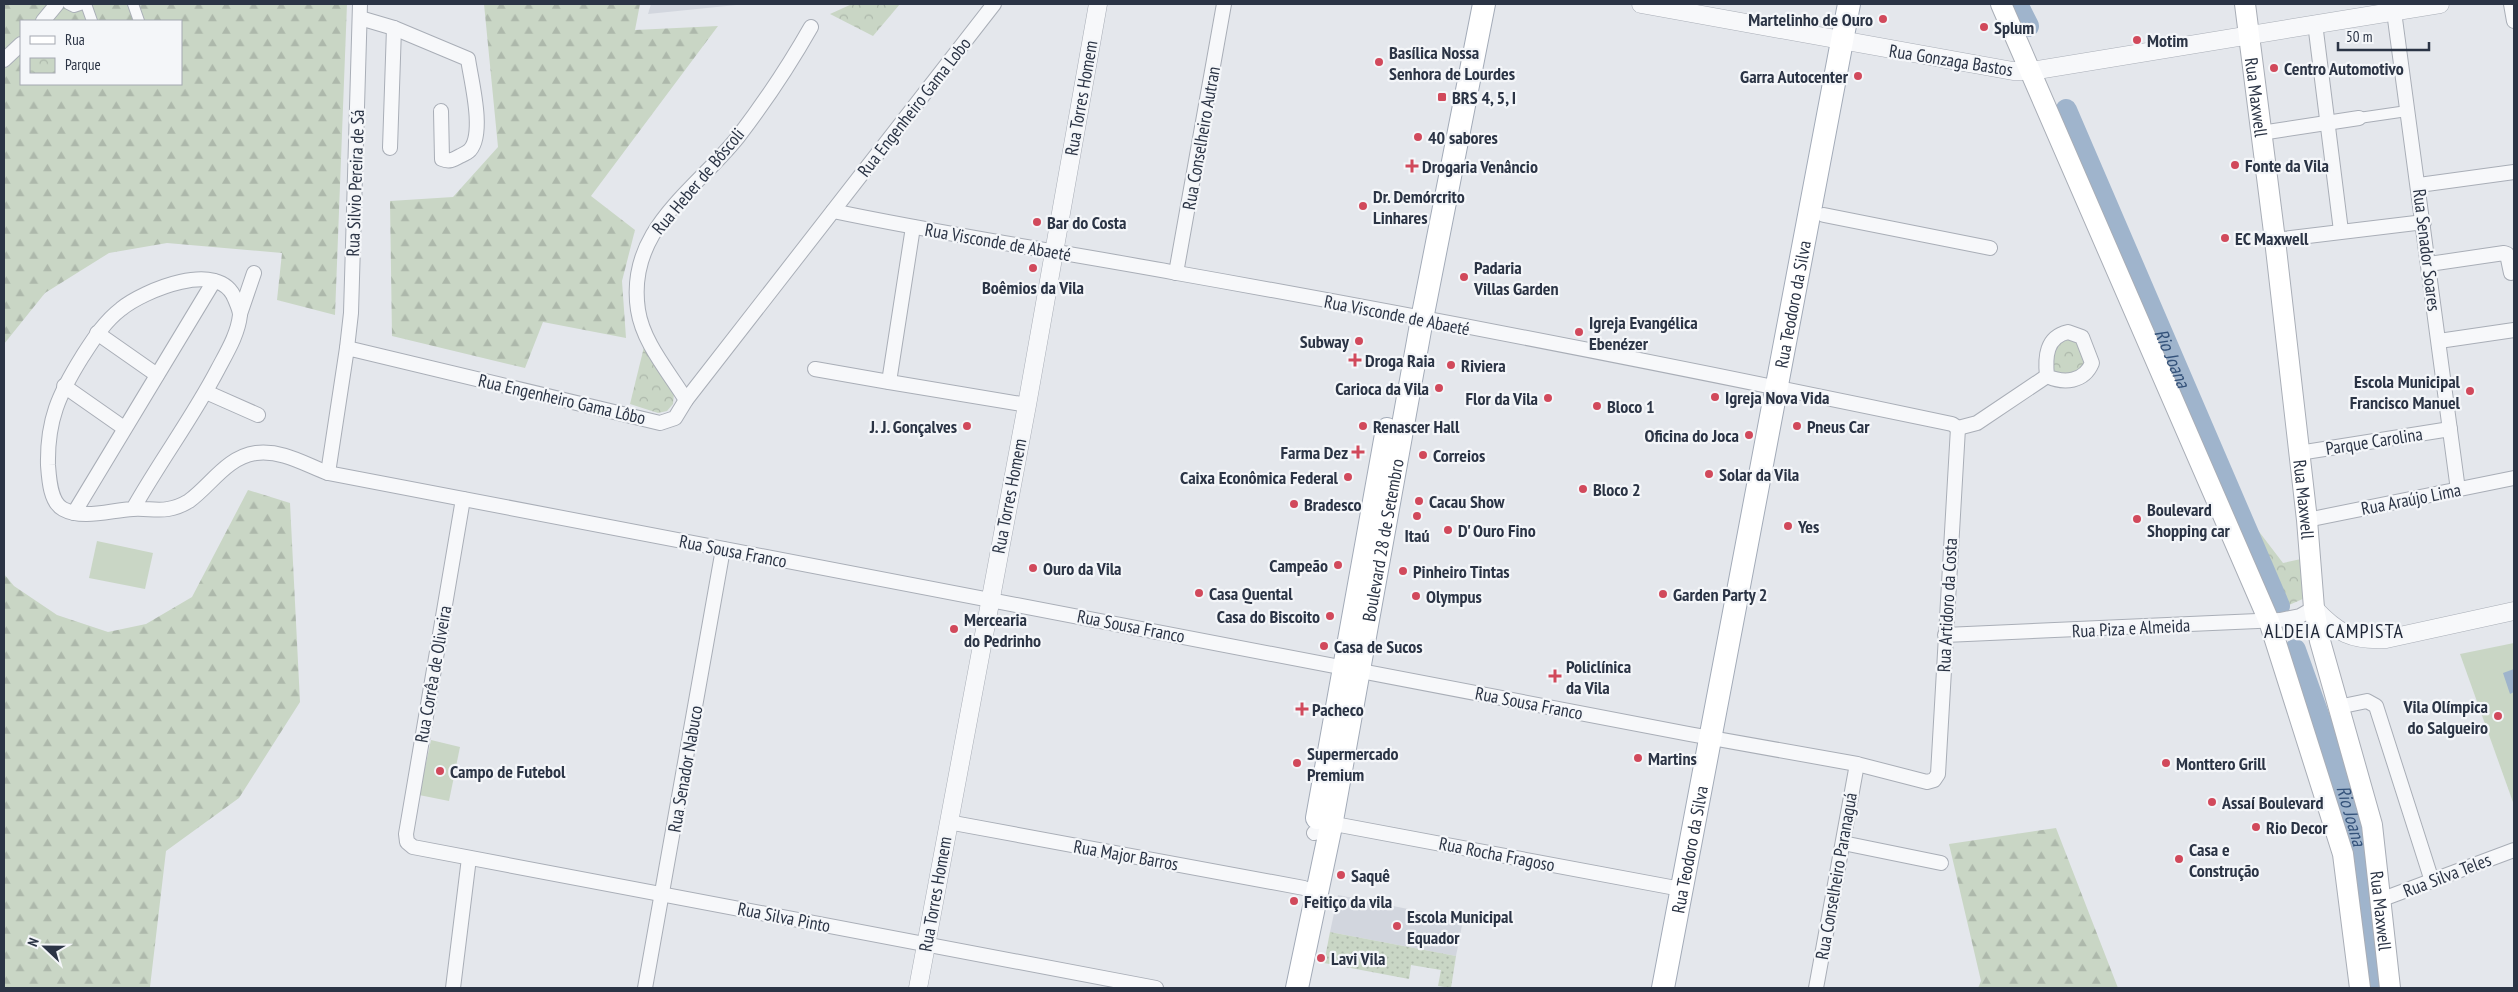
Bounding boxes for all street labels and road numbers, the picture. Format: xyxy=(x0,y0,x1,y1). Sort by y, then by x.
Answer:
street label: Rua Engenheiro Gama Lobo xyxy=(852,32,976,181)
street label: Rua Torres Homem xyxy=(1060,39,1102,157)
street label: Rua Gonzaga Bastos xyxy=(1888,39,2014,81)
street label: Rua Maxwell xyxy=(2240,56,2273,139)
street label: Rua Conselheiro Autran xyxy=(1177,64,1225,212)
street label: Rua Silvio Pereira de Sá xyxy=(341,109,369,257)
street label: Rua Heber de Bôscoli xyxy=(647,123,749,239)
street label: Rua Senador Soares xyxy=(2408,187,2446,313)
street label: Rua Visconde de Abaeté xyxy=(923,218,1073,266)
street label: Rua Teodoro da Silva xyxy=(1769,238,1816,370)
street label: Rua Visconde de Abaeté xyxy=(1322,290,1472,340)
street label: Rua Engenheiro Gama Lôbo xyxy=(476,369,648,429)
street label: Parque Carolina xyxy=(2324,422,2424,460)
street label: Rua Torres Homem xyxy=(987,437,1031,555)
street label: Boulevard 28 de Setembro xyxy=(1356,457,1408,623)
street label: Rua Maxwell xyxy=(2289,458,2320,541)
street label: Rua Araújo Lima xyxy=(2359,478,2463,520)
street label: Rua Sousa Franco xyxy=(677,529,789,573)
street label: Rua Artidoro da Costa xyxy=(1932,537,1962,673)
street label: Rua Corrêa de Oliveira xyxy=(410,604,456,744)
street label: Rua Sousa Franco xyxy=(1075,604,1187,648)
street label: Rua Piza e Almeida xyxy=(2071,613,2191,643)
street label: Rua Sousa Franco xyxy=(1473,681,1585,725)
street label: Rua Senador Nabuco xyxy=(663,704,708,834)
street label: Rua Teodoro da Silva xyxy=(1666,784,1712,915)
street label: Rua Conselheiro Paranaguá xyxy=(1810,791,1862,961)
street label: Rua Rocha Fragoso xyxy=(1437,831,1557,877)
street label: Rua Major Barros xyxy=(1072,834,1180,876)
street label: Rua Torres Homem xyxy=(914,835,956,953)
street label: Rua Silva Teles xyxy=(2400,848,2494,902)
street label: Rua Maxwell xyxy=(2366,870,2397,952)
street label: Rua Silva Pinto xyxy=(736,897,832,937)

